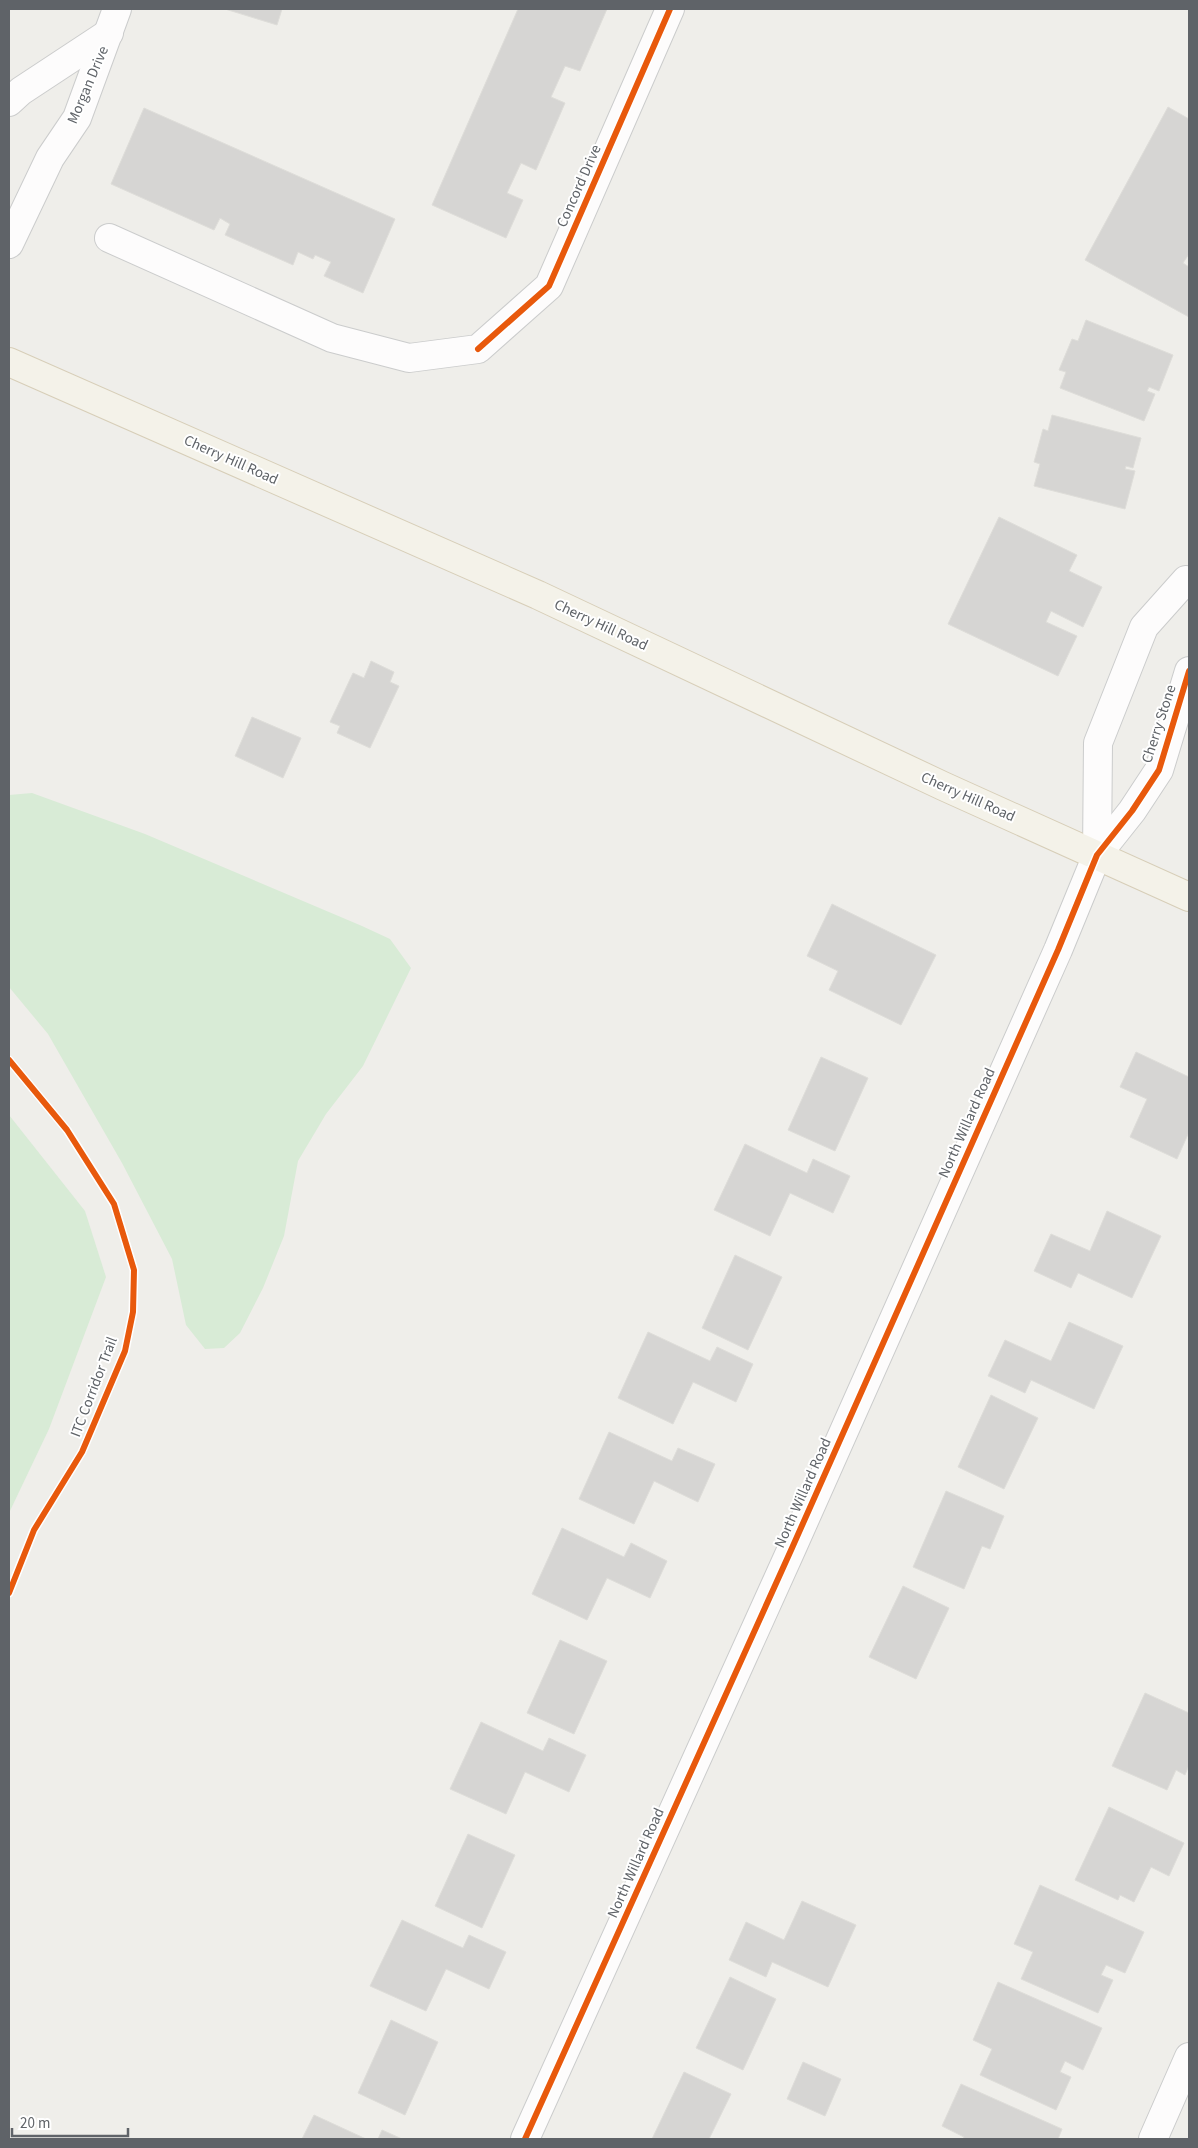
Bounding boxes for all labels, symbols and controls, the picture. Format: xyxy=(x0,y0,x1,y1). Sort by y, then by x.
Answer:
street label: Morgan Drive xyxy=(62,43,114,127)
street label: Concord Drive xyxy=(551,141,607,231)
street label: Cherry Hill Road xyxy=(180,430,282,490)
street label: Cherry Hill Road xyxy=(551,594,651,656)
street label: Cherry Stone xyxy=(1136,682,1182,766)
street label: Cherry Hill Road xyxy=(917,767,1019,827)
street label: North Willard Road xyxy=(933,1065,1001,1181)
street label: ITC Corridor Trail xyxy=(65,1334,123,1440)
street label: North Willard Road xyxy=(769,1435,837,1551)
street label: North Willard Road xyxy=(602,1805,670,1921)
scale bar xyxy=(12,2106,129,2138)
text: 20 m xyxy=(20,2113,50,2134)

